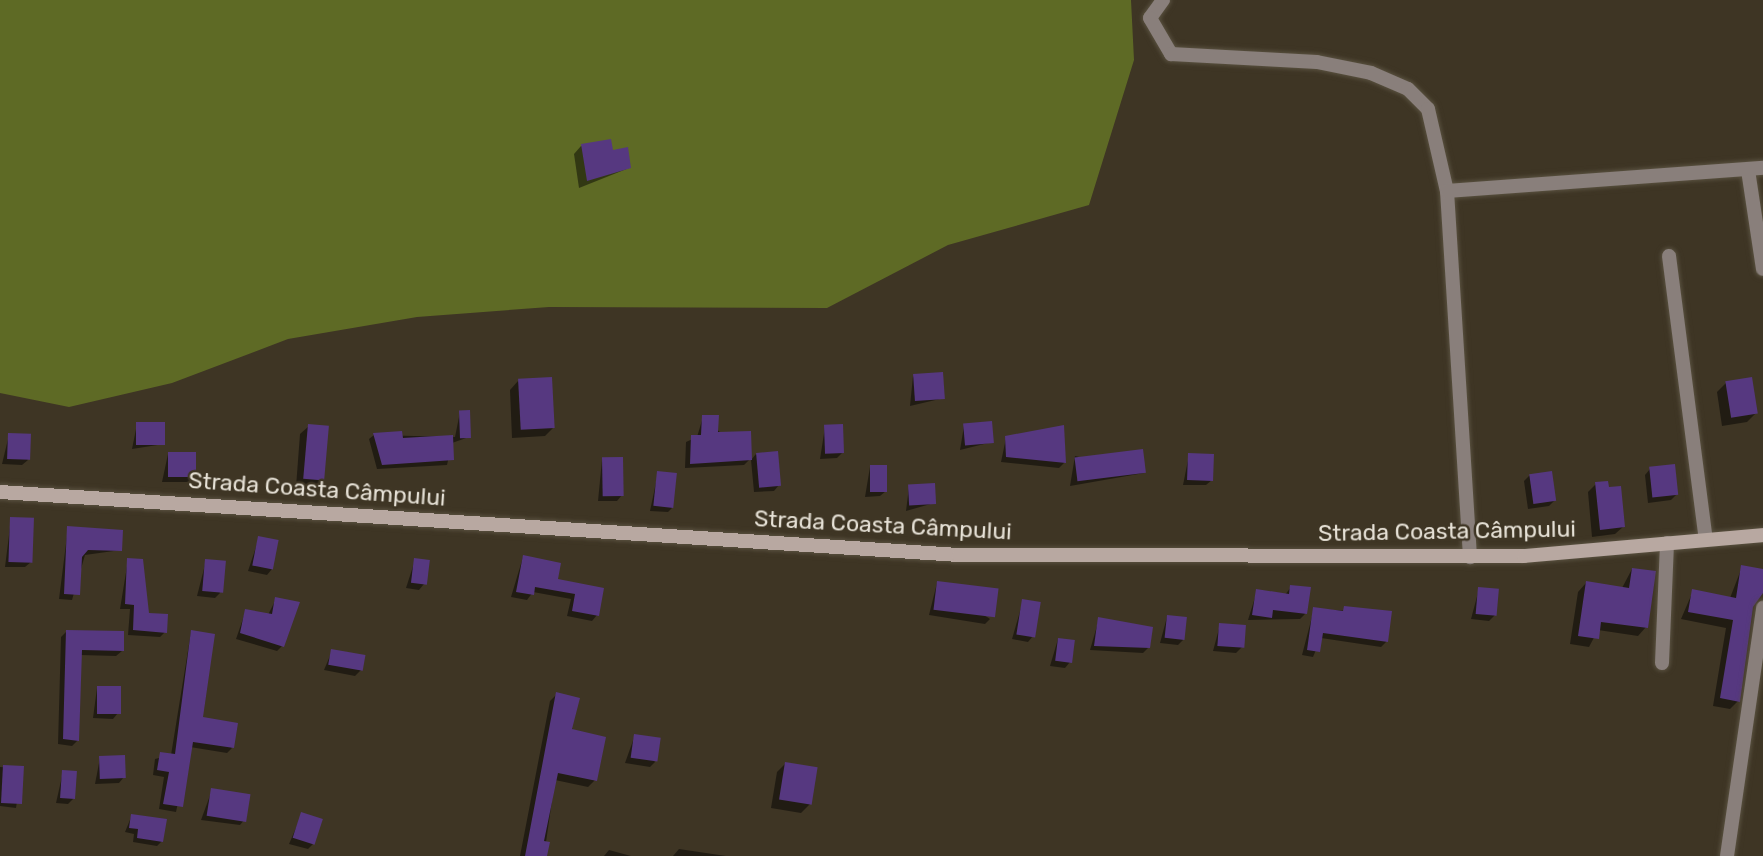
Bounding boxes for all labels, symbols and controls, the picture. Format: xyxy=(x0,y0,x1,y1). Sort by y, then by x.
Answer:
street label: Strada Coasta Câmpului xyxy=(187,466,447,512)
street label: Strada Coasta Câmpului xyxy=(754,504,1012,546)
street label: Strada Coasta Câmpului xyxy=(1318,515,1576,547)

